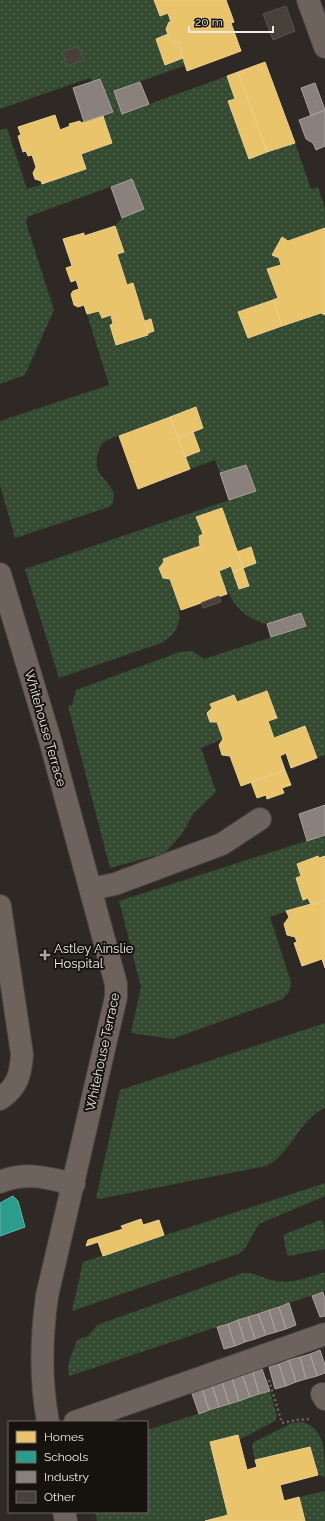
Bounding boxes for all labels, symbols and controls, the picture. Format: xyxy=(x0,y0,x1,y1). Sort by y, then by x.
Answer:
scale bar xyxy=(189,8,273,34)
text: 20 m xyxy=(195,15,223,29)
street label: Whitehouse Terrace xyxy=(22,668,69,789)
place label: Astley Ainslie Hospital xyxy=(54,941,134,971)
marker: Astley Ainslie Hospital xyxy=(39,949,51,961)
street label: Whitehouse Terrace xyxy=(83,991,122,1113)
legend xyxy=(8,1421,148,1513)
text: Homes xyxy=(44,1430,84,1444)
text: Schools xyxy=(44,1450,88,1464)
text: Industry xyxy=(44,1470,90,1484)
text: Other xyxy=(44,1490,76,1504)

